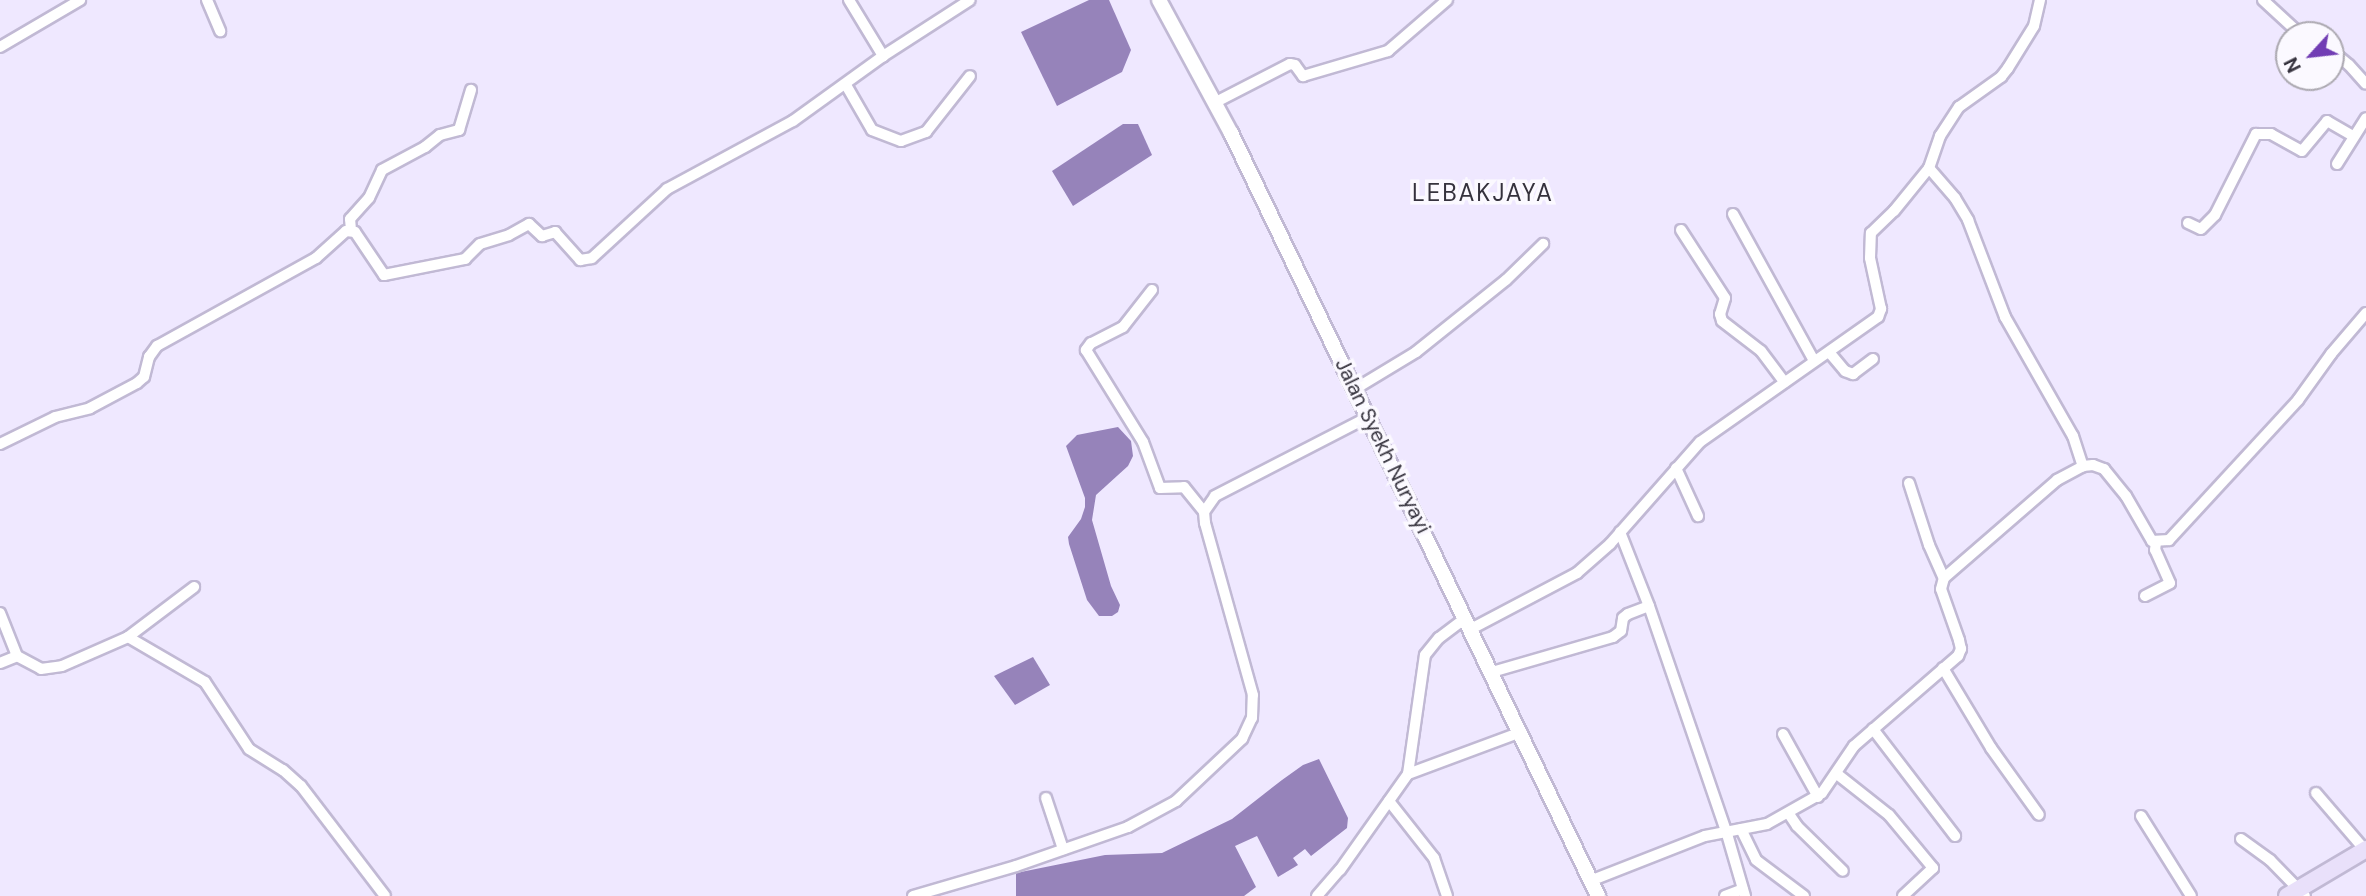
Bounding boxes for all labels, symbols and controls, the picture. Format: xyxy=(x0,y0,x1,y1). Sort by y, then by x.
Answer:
north arrow xyxy=(2275,21,2345,91)
text: N xyxy=(2278,53,2307,77)
district label: LEBAKJAYA xyxy=(1413,179,1553,207)
street label: Jalan Syekh Nuryayi xyxy=(1330,354,1436,538)

